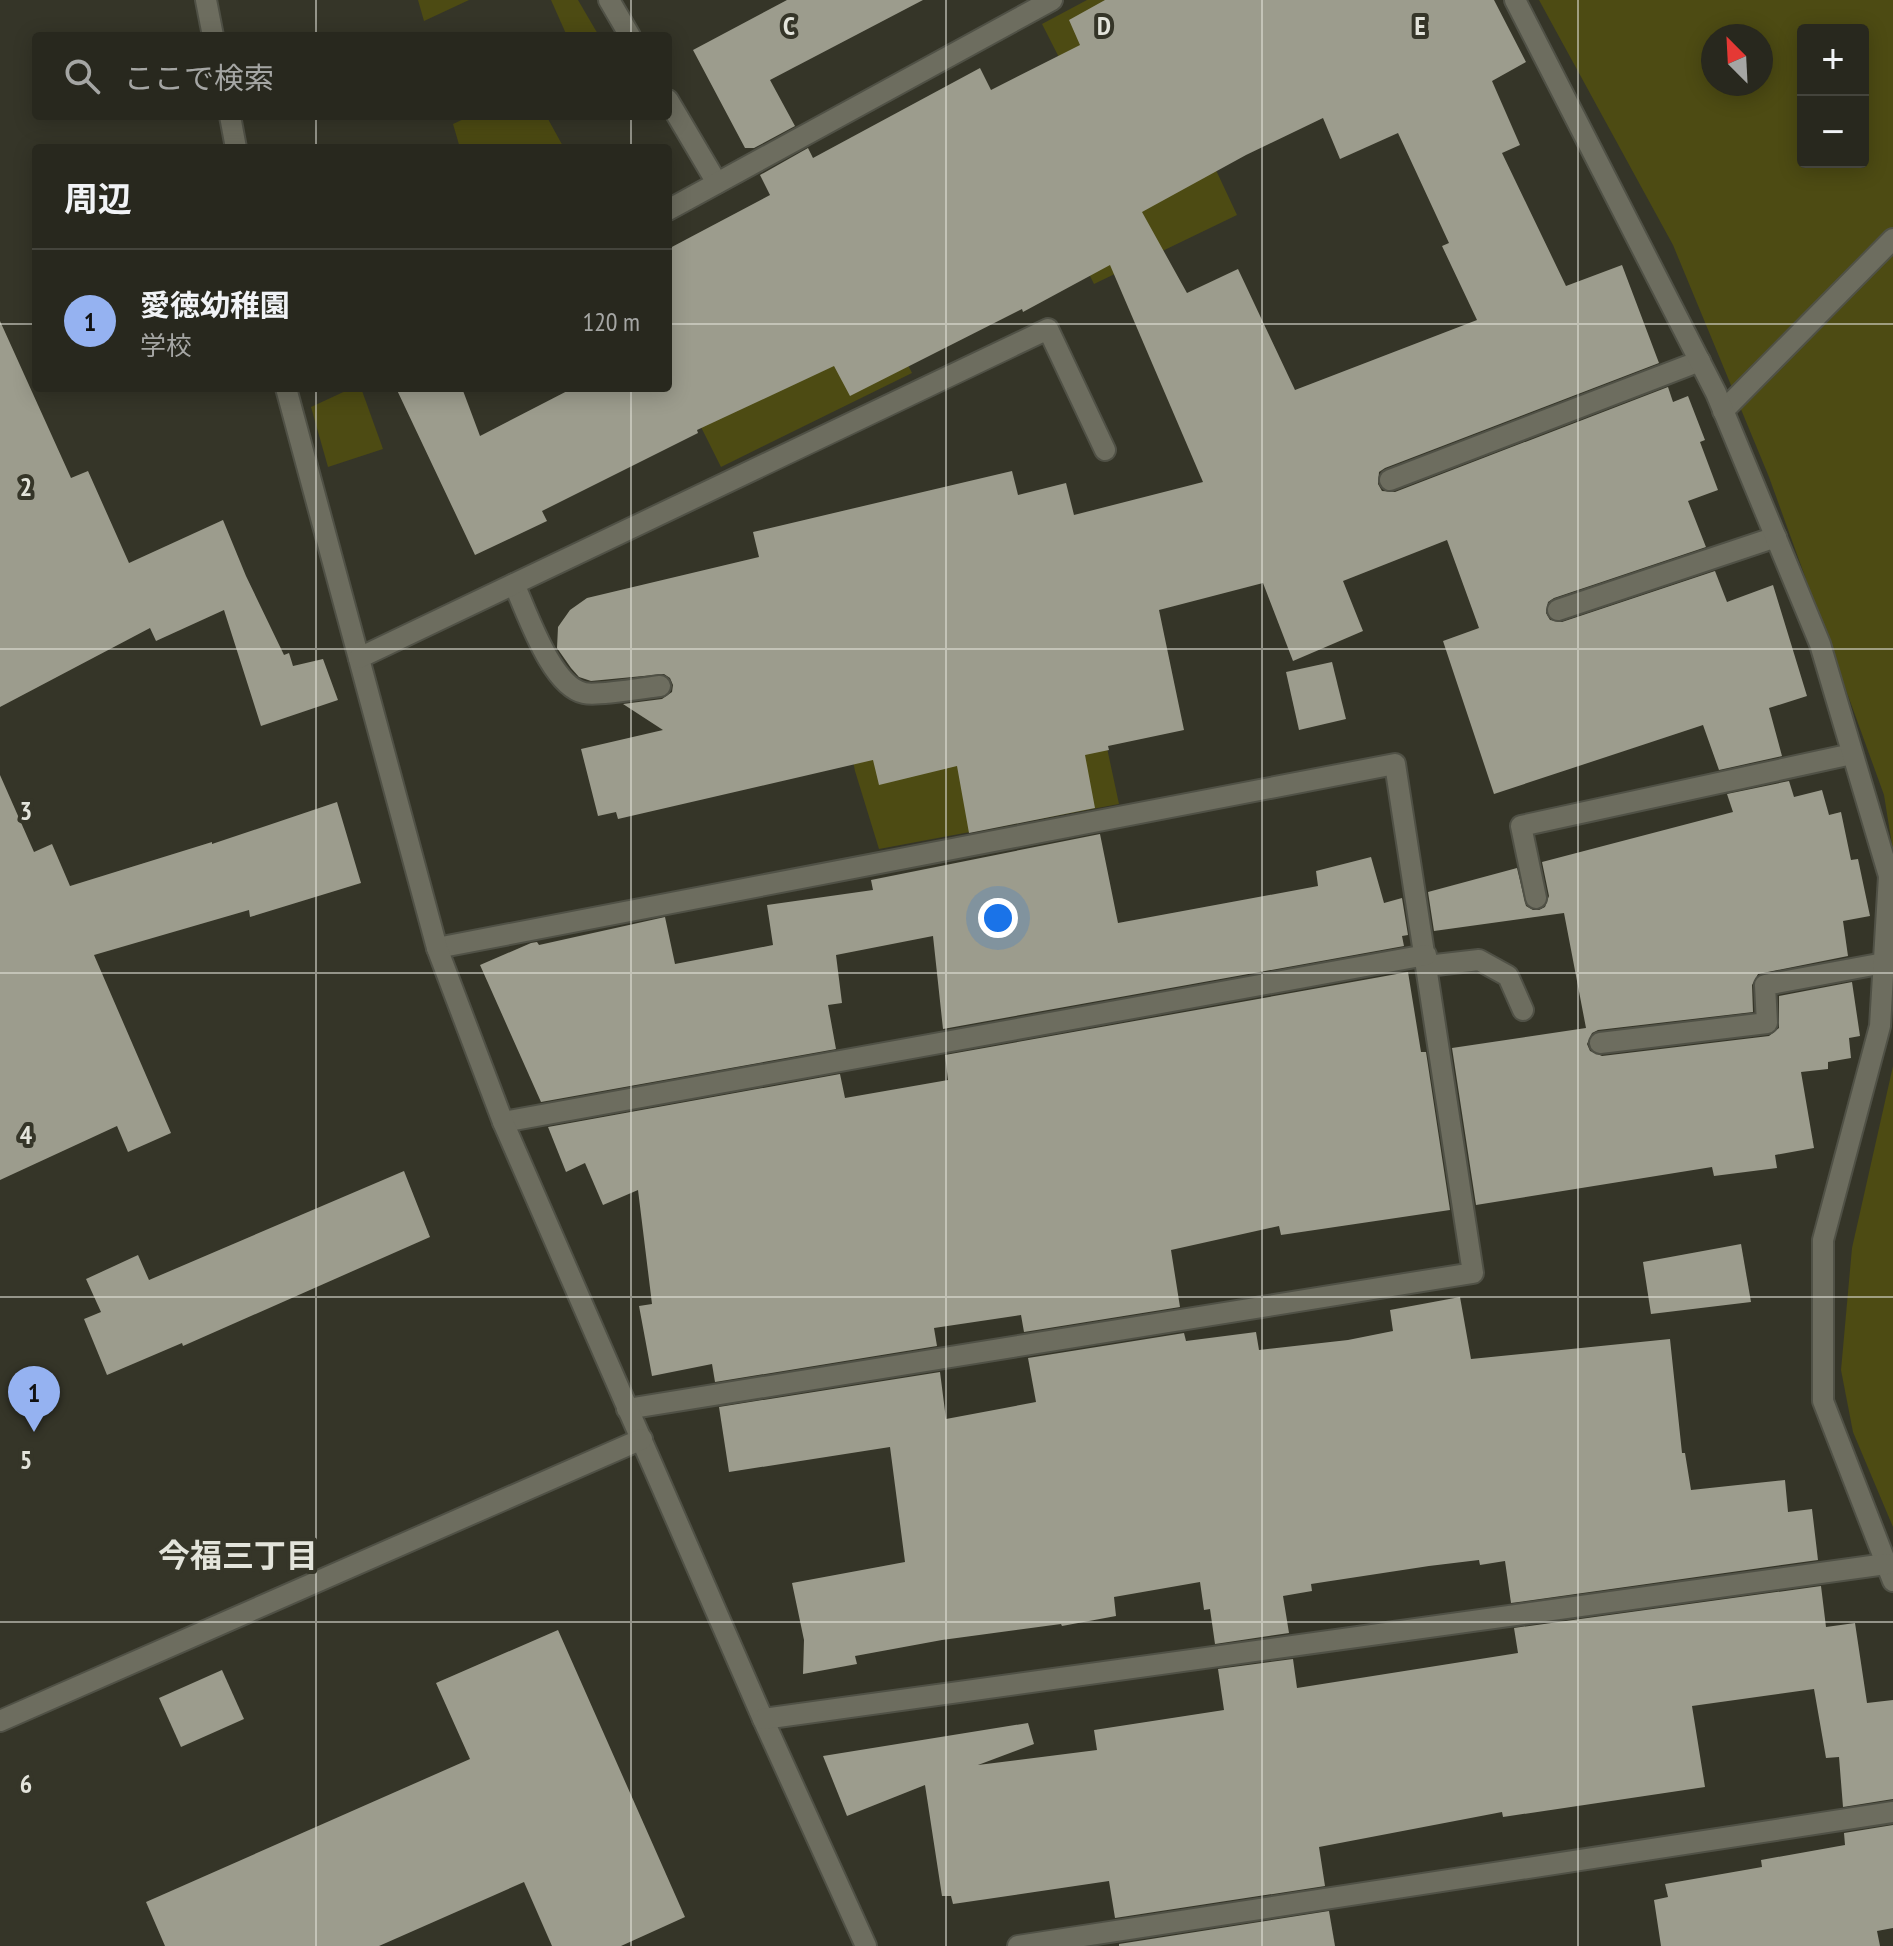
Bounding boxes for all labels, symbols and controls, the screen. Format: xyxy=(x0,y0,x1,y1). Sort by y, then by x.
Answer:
text: C xyxy=(783,9,795,42)
text: D xyxy=(1097,9,1111,42)
text: E xyxy=(1414,9,1426,42)
north arrow xyxy=(1701,24,1773,96)
map controls xyxy=(1797,24,1869,168)
button: + xyxy=(1797,24,1869,96)
search box xyxy=(32,32,672,120)
icon: search xyxy=(60,54,104,98)
text: ここで検索 xyxy=(124,58,274,97)
button: − xyxy=(1797,96,1869,168)
text: 周辺 xyxy=(64,176,132,220)
text: 愛徳幼稚園 xyxy=(140,285,290,324)
text: 1 xyxy=(84,305,96,338)
text: 120 m xyxy=(582,305,640,338)
text: 学校 xyxy=(140,329,192,362)
text: 2 xyxy=(20,470,32,503)
text: 3 xyxy=(20,794,32,827)
your location xyxy=(978,898,1018,938)
text: 4 xyxy=(20,1118,33,1151)
pin: 1 xyxy=(8,1366,60,1432)
text: 5 xyxy=(20,1443,32,1476)
district label: 今福三丁目 xyxy=(158,1534,318,1576)
text: 6 xyxy=(20,1767,32,1800)

